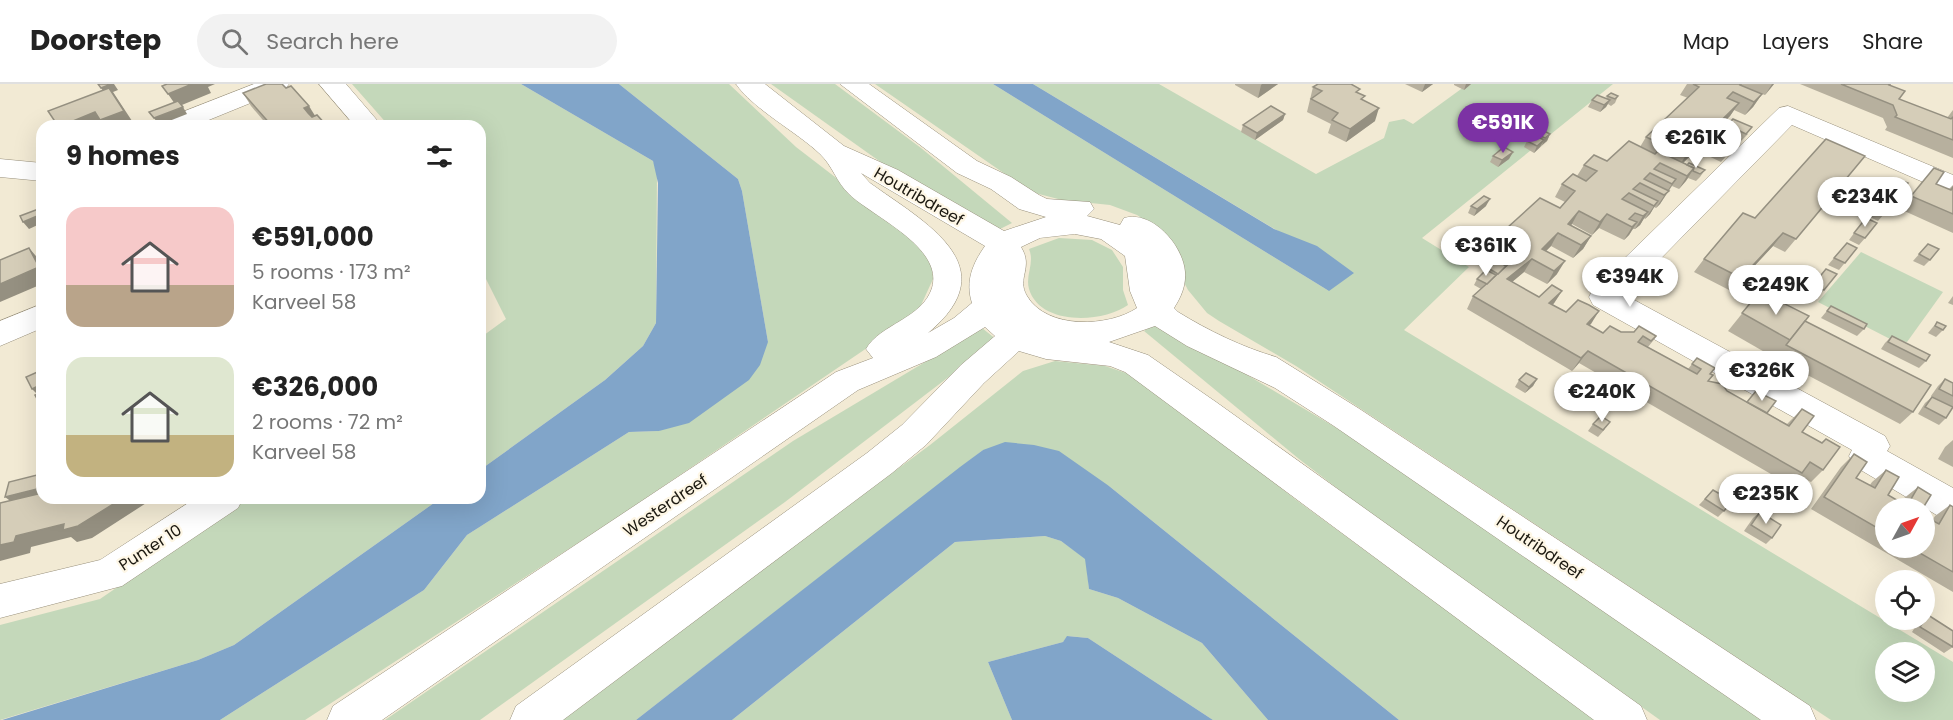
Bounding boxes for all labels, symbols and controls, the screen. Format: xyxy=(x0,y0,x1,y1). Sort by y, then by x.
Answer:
search box xyxy=(197,14,617,68)
text: Doorstep xyxy=(30,21,161,60)
icon: search xyxy=(218,25,251,58)
text: Search here xyxy=(266,26,399,57)
text: Map xyxy=(1683,27,1729,56)
text: Layers xyxy=(1762,27,1829,56)
text: Share xyxy=(1862,27,1923,56)
pin: €591K xyxy=(1461,103,1545,154)
text: €591K xyxy=(1472,108,1534,136)
pin: €261K xyxy=(1654,118,1738,169)
text: €261K xyxy=(1665,123,1727,151)
text: 9 homes xyxy=(66,138,180,174)
icon: filters xyxy=(423,140,456,173)
street label: Houtribdreef xyxy=(870,161,968,231)
pin: €234K xyxy=(1823,177,1907,228)
text: €234K xyxy=(1832,182,1898,210)
text: €591,000 xyxy=(252,219,374,255)
pin: €361K xyxy=(1444,226,1528,277)
icon: home xyxy=(114,231,186,303)
text: €361K xyxy=(1455,231,1517,259)
pin: €394K xyxy=(1588,257,1672,308)
text: 5 rooms · 173 m² xyxy=(252,258,411,286)
text: €394K xyxy=(1596,262,1664,290)
pin: €249K xyxy=(1734,265,1818,316)
text: €249K xyxy=(1742,270,1810,298)
text: Karveel 58 xyxy=(252,288,356,316)
pin: €326K xyxy=(1720,351,1804,402)
text: €326K xyxy=(1729,356,1795,384)
text: €326,000 xyxy=(252,369,378,405)
pin: €240K xyxy=(1560,372,1644,423)
text: €240K xyxy=(1568,377,1636,405)
icon: home xyxy=(114,381,186,453)
text: 2 rooms · 72 m² xyxy=(252,408,403,436)
text: Karveel 58 xyxy=(252,438,356,466)
street label: Westerdreef xyxy=(618,469,712,542)
pin: €235K xyxy=(1724,474,1808,525)
text: €235K xyxy=(1733,479,1799,507)
north arrow xyxy=(1875,498,1935,558)
map controls xyxy=(1875,498,1935,702)
street label: Houtribdreef xyxy=(1492,510,1588,585)
street label: Punter 10 xyxy=(114,518,186,576)
button: locate xyxy=(1875,570,1935,630)
button: layers xyxy=(1875,642,1935,702)

